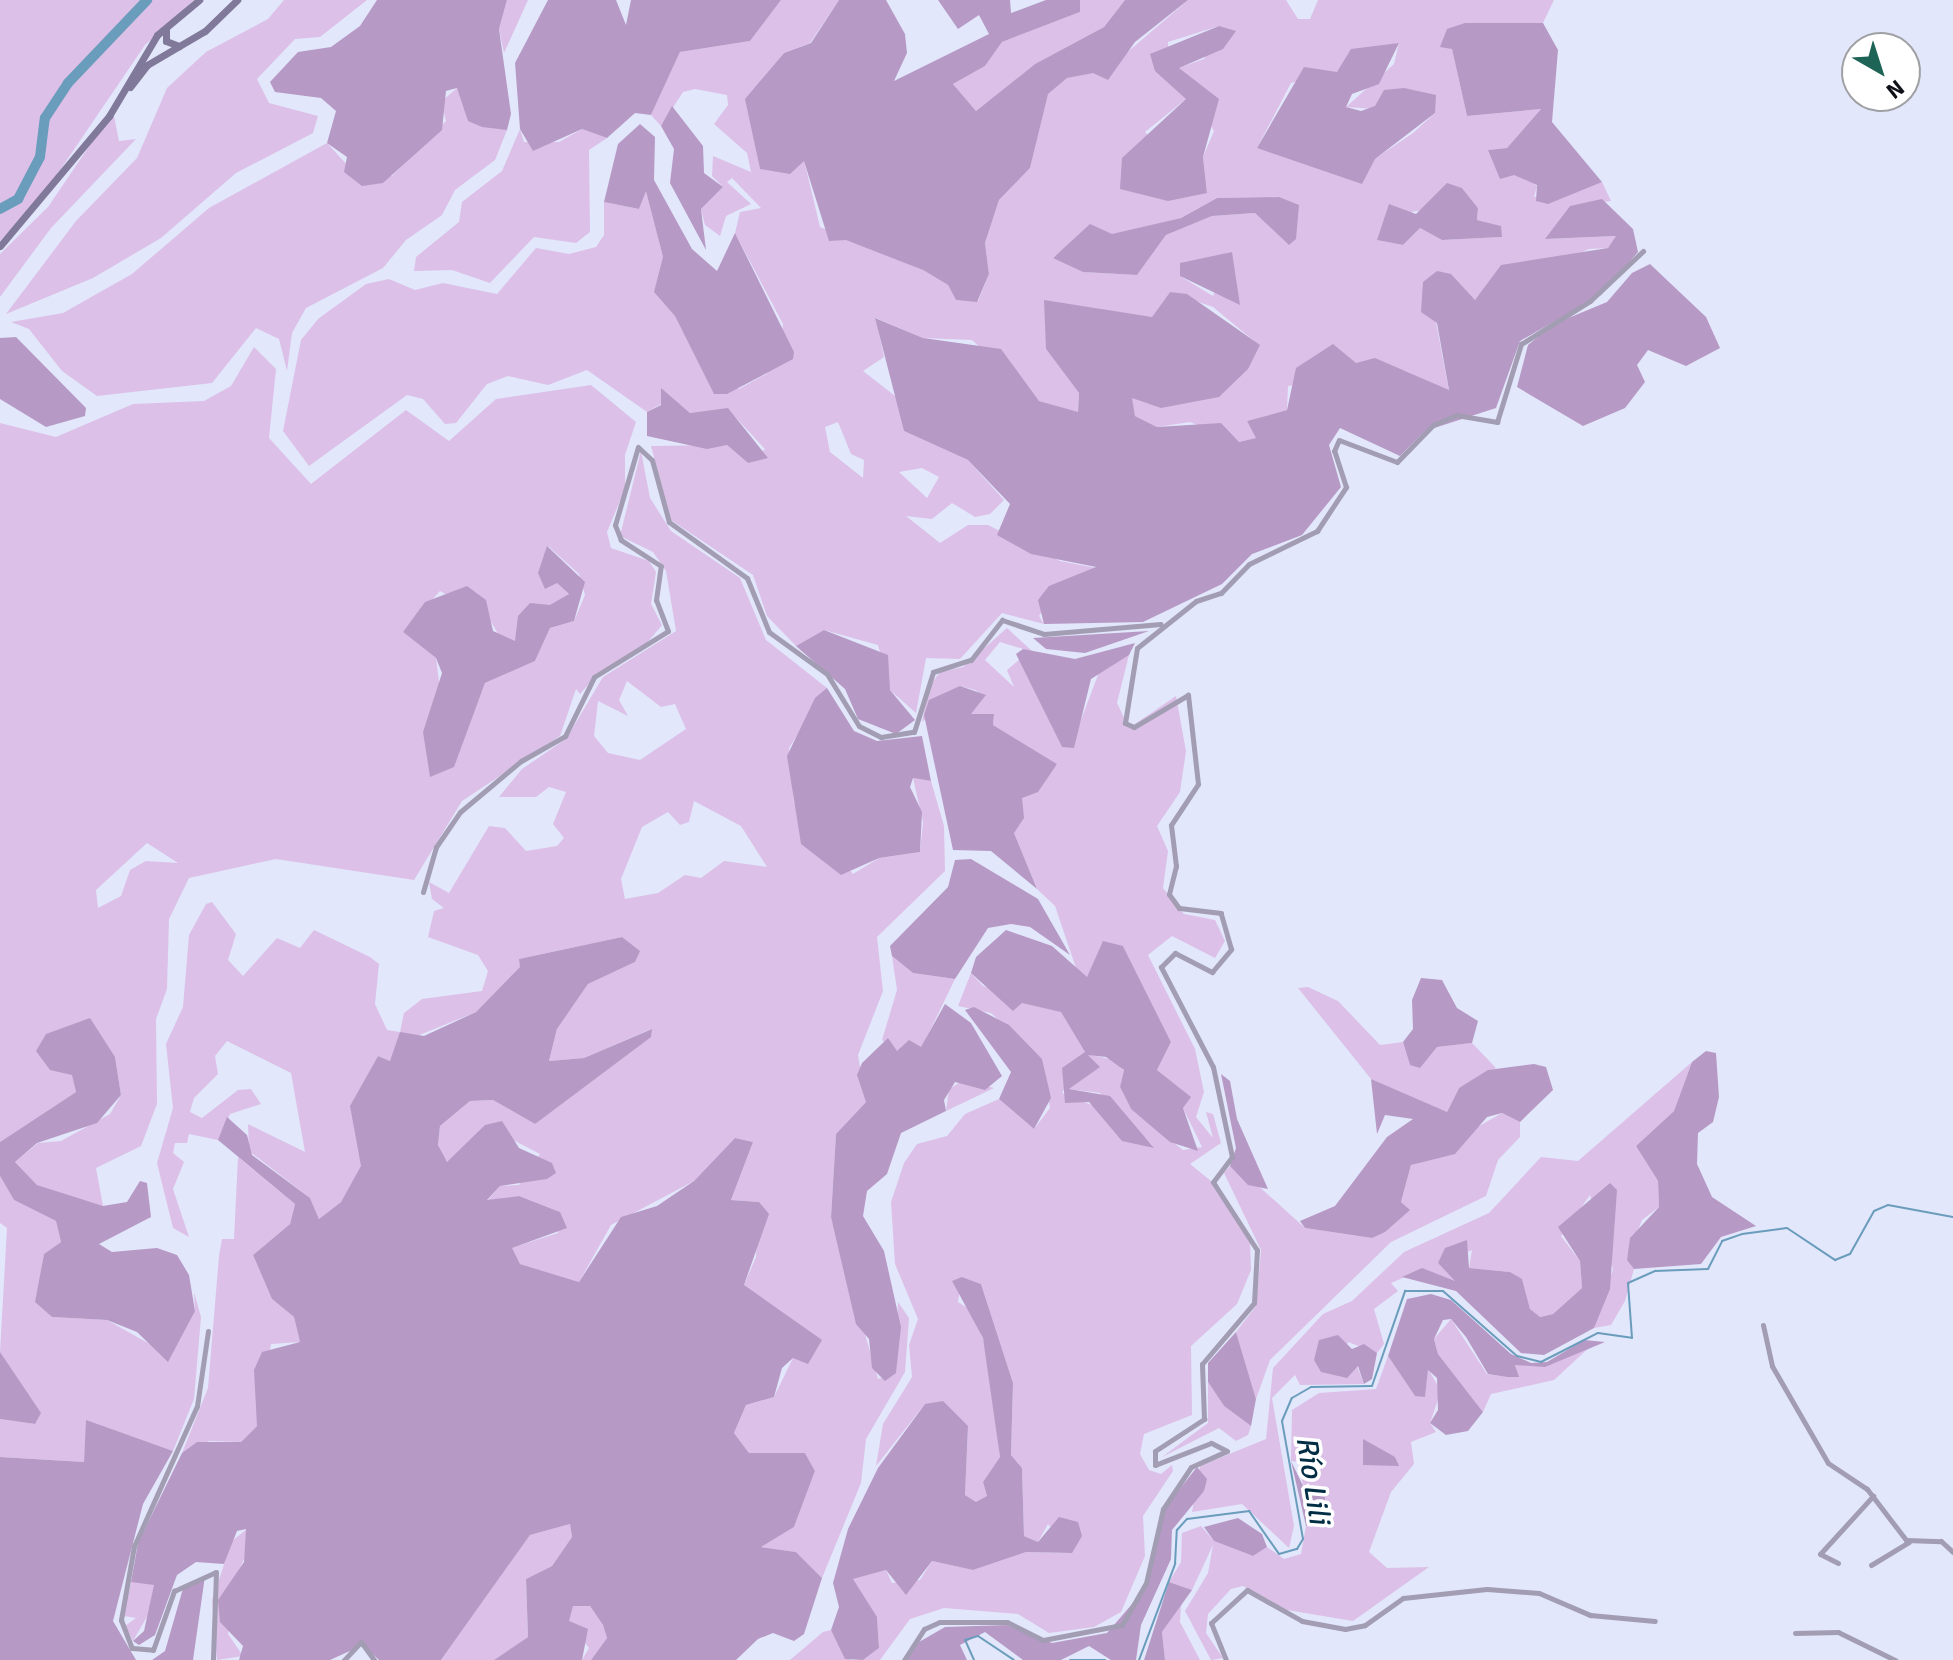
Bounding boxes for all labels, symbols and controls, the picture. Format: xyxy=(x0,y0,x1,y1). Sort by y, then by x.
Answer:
north arrow xyxy=(1841,32,1921,112)
text: N xyxy=(1881,74,1910,105)
water label: Río Lili xyxy=(1287,1434,1337,1526)

